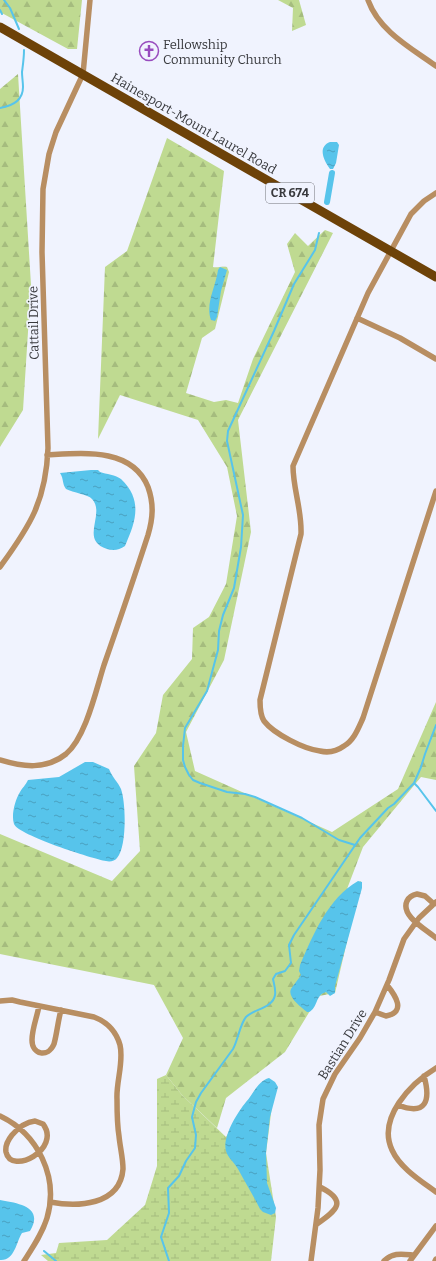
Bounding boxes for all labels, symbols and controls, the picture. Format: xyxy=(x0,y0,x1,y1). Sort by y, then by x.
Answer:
place label: Fellowship Community Church xyxy=(163,37,282,67)
church icon: Fellowship Community Church xyxy=(138,40,160,62)
street label: Hainesport-Mount Laurel Road xyxy=(108,70,279,177)
road number: CR 674 xyxy=(266,183,314,203)
street label: Cattail Drive xyxy=(25,286,42,360)
street label: Bastian Drive xyxy=(315,1006,370,1082)

